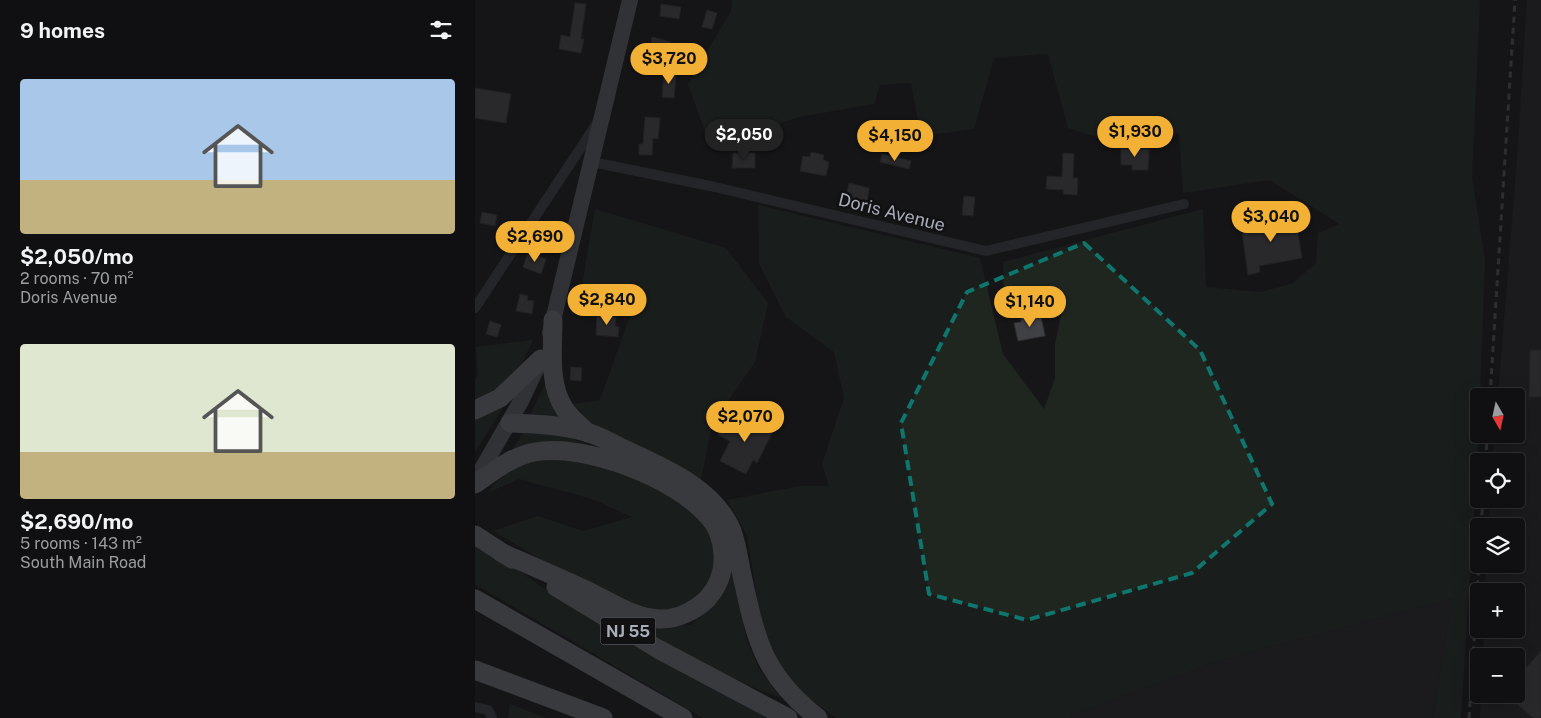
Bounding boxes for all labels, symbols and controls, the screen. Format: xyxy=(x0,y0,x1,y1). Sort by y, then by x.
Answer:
icon: filters xyxy=(427,16,455,44)
text: 9 homes xyxy=(20,18,105,43)
pin: $3,720 xyxy=(628,42,710,85)
text: $3,720 xyxy=(641,49,697,68)
icon: home xyxy=(193,111,283,201)
pin: $1,930 xyxy=(1094,116,1176,158)
pin: $2,050 xyxy=(703,119,785,161)
pin: $4,150 xyxy=(854,120,936,162)
text: $1,930 xyxy=(1108,122,1162,141)
text: $2,050 xyxy=(716,125,772,144)
text: $4,150 xyxy=(868,126,922,145)
street label: Doris Avenue xyxy=(836,189,948,235)
pin: $3,040 xyxy=(1230,200,1312,243)
text: $3,040 xyxy=(1242,207,1300,226)
pin: $2,690 xyxy=(494,220,576,263)
text: $2,690 xyxy=(507,227,563,246)
text: $2,050/mo xyxy=(20,244,134,269)
text: 2 rooms · 70 m² xyxy=(20,269,133,288)
pin: $2,840 xyxy=(566,284,648,326)
pin: $1,140 xyxy=(989,286,1071,328)
text: Doris Avenue xyxy=(20,288,117,307)
text: $2,840 xyxy=(579,290,635,309)
text: $1,140 xyxy=(1005,292,1055,311)
icon: home xyxy=(193,376,283,466)
north arrow xyxy=(1470,388,1525,442)
map controls xyxy=(1470,388,1525,703)
pin: $2,070 xyxy=(704,400,786,443)
text: $2,070 xyxy=(717,407,773,426)
button: locate xyxy=(1470,453,1525,508)
text: $2,690/mo xyxy=(20,509,133,534)
button: layers xyxy=(1470,518,1525,573)
text: 5 rooms · 143 m² xyxy=(20,534,142,553)
text: South Main Road xyxy=(20,553,146,572)
button: + xyxy=(1470,583,1525,638)
road number: NJ 55 xyxy=(601,618,655,644)
button: − xyxy=(1470,648,1525,703)

